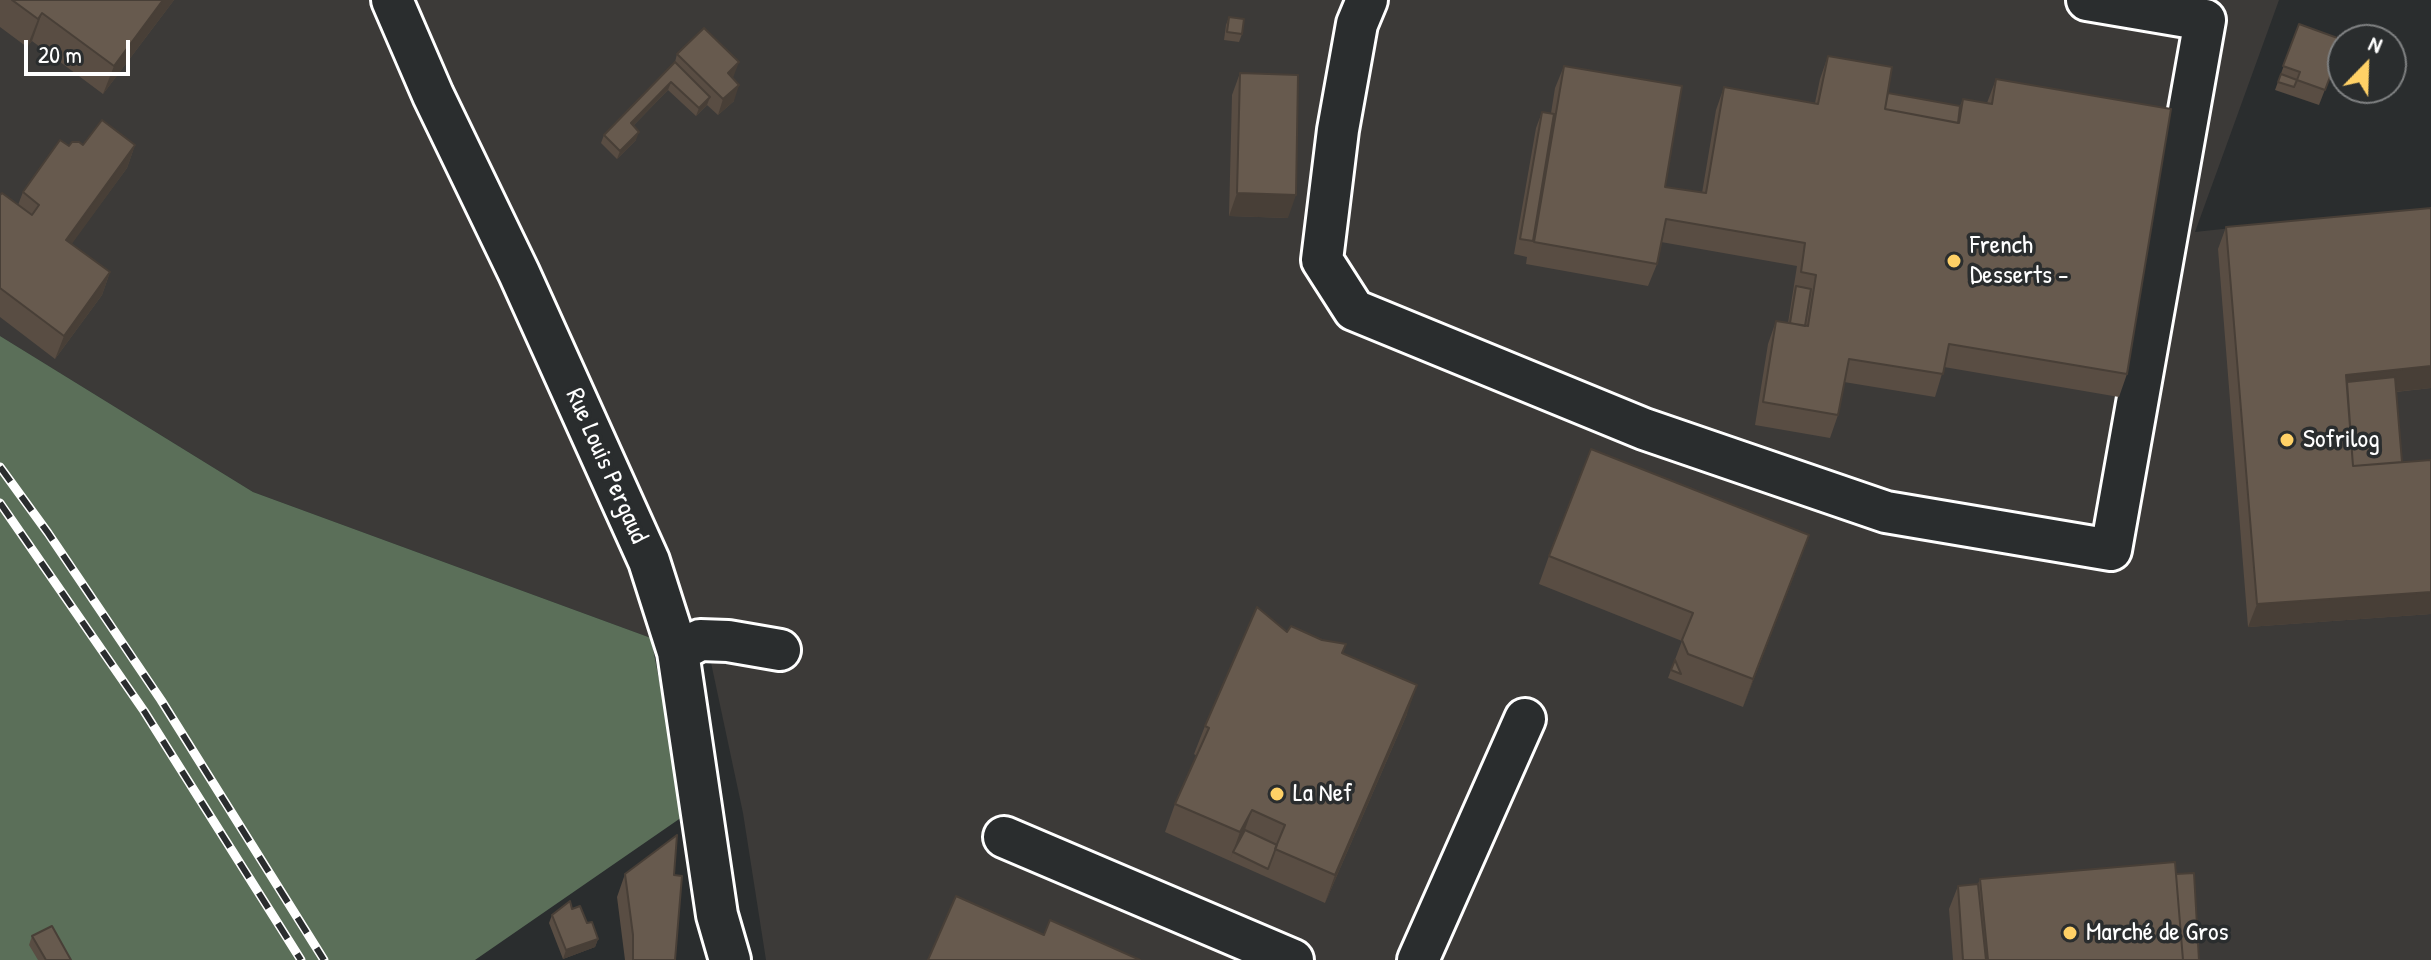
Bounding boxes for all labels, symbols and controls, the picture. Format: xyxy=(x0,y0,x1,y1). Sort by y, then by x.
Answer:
scale bar xyxy=(28,24,134,74)
north arrow xyxy=(2327,24,2407,104)
text: N xyxy=(2364,28,2387,60)
text: 20 m xyxy=(38,38,82,70)
place label: French Desserts - xyxy=(1970,230,2069,292)
marker: French Desserts - xyxy=(1945,252,1963,270)
street label: Rue Louis Pergaud xyxy=(558,384,654,548)
place label: Sofrilog xyxy=(2303,424,2380,456)
marker: Sofrilog xyxy=(2278,431,2296,449)
place label: La Nef xyxy=(1293,778,1352,810)
marker: La Nef xyxy=(1268,785,1286,803)
place label: Marché de Gros xyxy=(2086,917,2228,949)
marker: Marché de Gros xyxy=(2061,924,2079,942)

